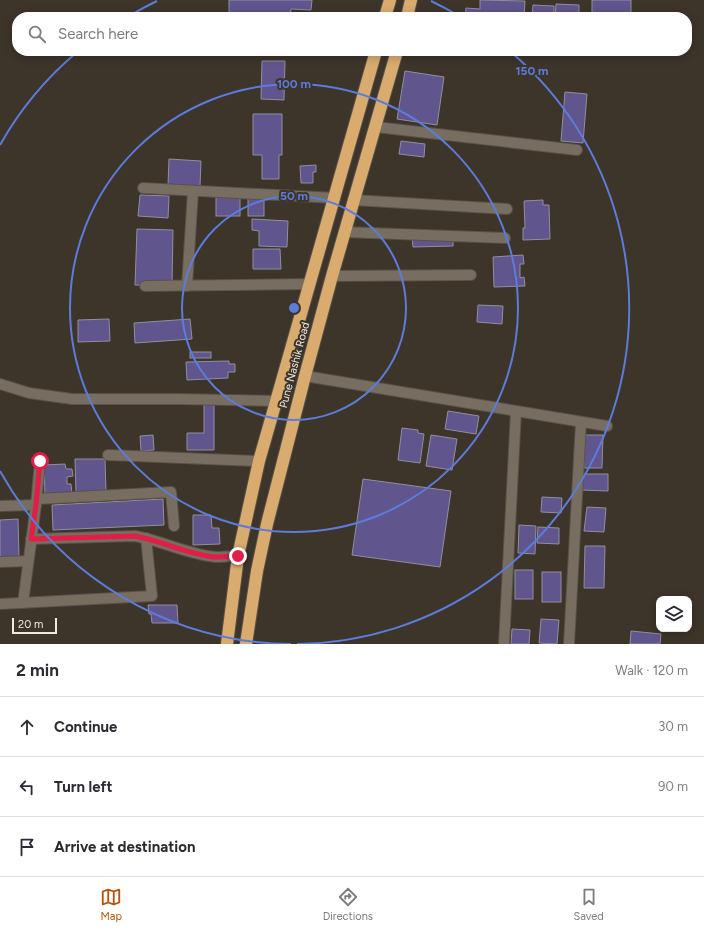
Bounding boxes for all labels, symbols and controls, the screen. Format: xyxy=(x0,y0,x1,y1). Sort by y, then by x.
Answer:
search box xyxy=(12,12,692,56)
icon: search xyxy=(26,23,48,45)
text: Search here xyxy=(58,25,138,43)
text: 150 m xyxy=(515,64,549,78)
text: 100 m xyxy=(277,77,311,91)
text: 50 m xyxy=(280,189,308,203)
centre of rings xyxy=(287,301,301,315)
street label: Pune Nashik Road xyxy=(277,321,312,410)
route start xyxy=(31,452,49,470)
route end xyxy=(229,547,247,565)
map controls xyxy=(656,596,692,632)
button: layers xyxy=(656,596,692,632)
scale bar xyxy=(12,616,57,635)
text: 20 m xyxy=(18,618,43,631)
text: 2 min xyxy=(16,660,59,680)
text: Walk · 120 m xyxy=(615,663,688,678)
icon: ahead xyxy=(16,716,38,738)
text: Continue xyxy=(54,718,117,736)
text: 30 m xyxy=(658,719,688,734)
icon: left xyxy=(16,776,38,798)
text: Turn left xyxy=(54,778,112,796)
text: 90 m xyxy=(658,779,688,794)
icon: arrive xyxy=(16,836,38,858)
text: Arrive at destination xyxy=(54,838,195,856)
tab: Map xyxy=(100,886,122,923)
tab: Directions xyxy=(323,886,373,923)
tab: Saved xyxy=(573,886,604,923)

